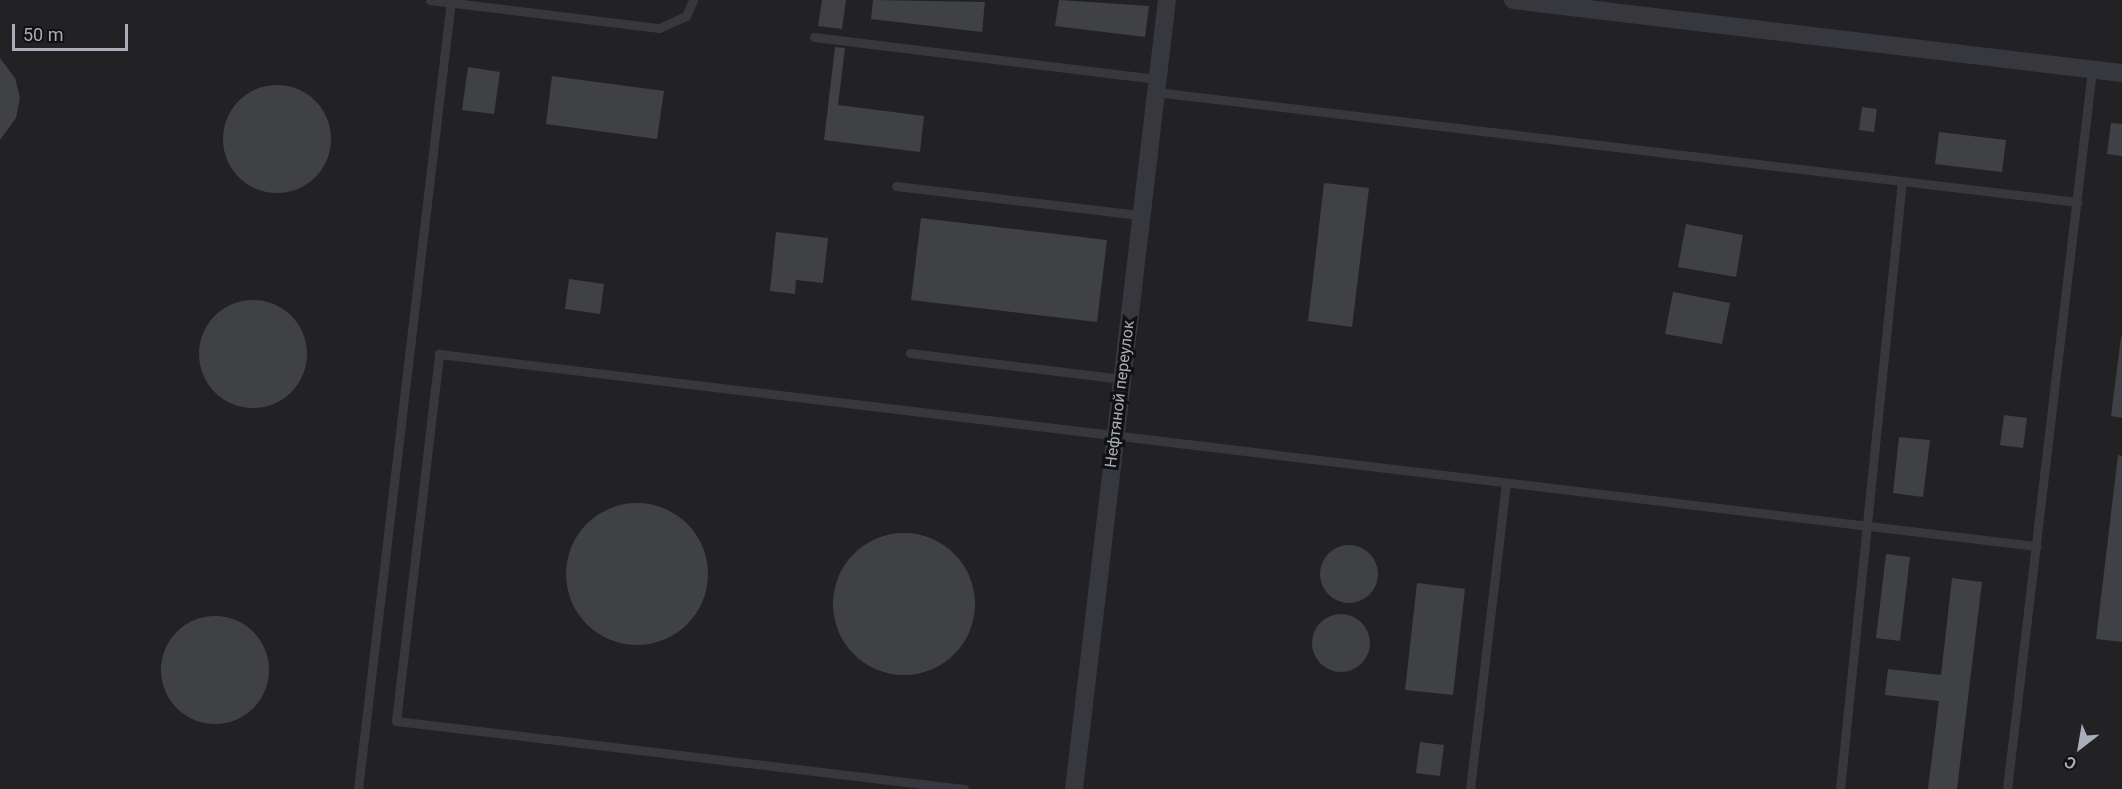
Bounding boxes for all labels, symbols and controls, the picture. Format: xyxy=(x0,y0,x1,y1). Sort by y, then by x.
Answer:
scale bar xyxy=(15,12,130,50)
text: 50 m xyxy=(23,24,63,45)
street label: Нефтяной переулок xyxy=(1101,319,1139,469)
north arrow xyxy=(2050,717,2110,777)
text: С xyxy=(2061,752,2080,774)

